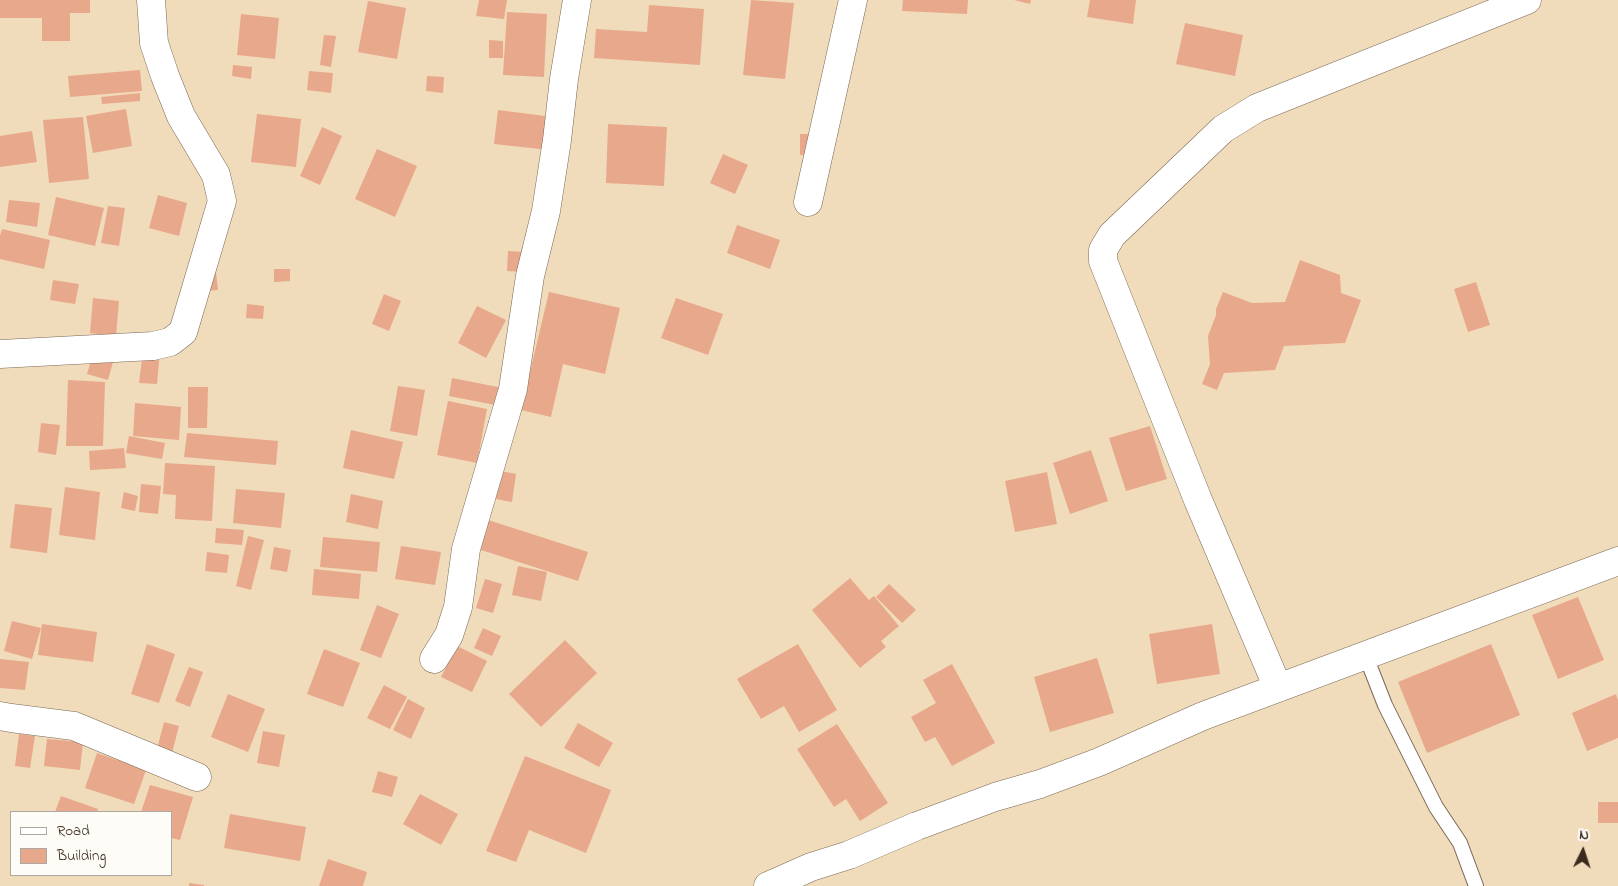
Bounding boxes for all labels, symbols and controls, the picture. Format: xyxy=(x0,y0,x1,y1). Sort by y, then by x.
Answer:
legend xyxy=(10,811,172,876)
text: Road xyxy=(57,820,90,842)
text: N xyxy=(1579,825,1590,846)
north arrow xyxy=(1558,826,1608,876)
text: Building xyxy=(57,845,106,867)

